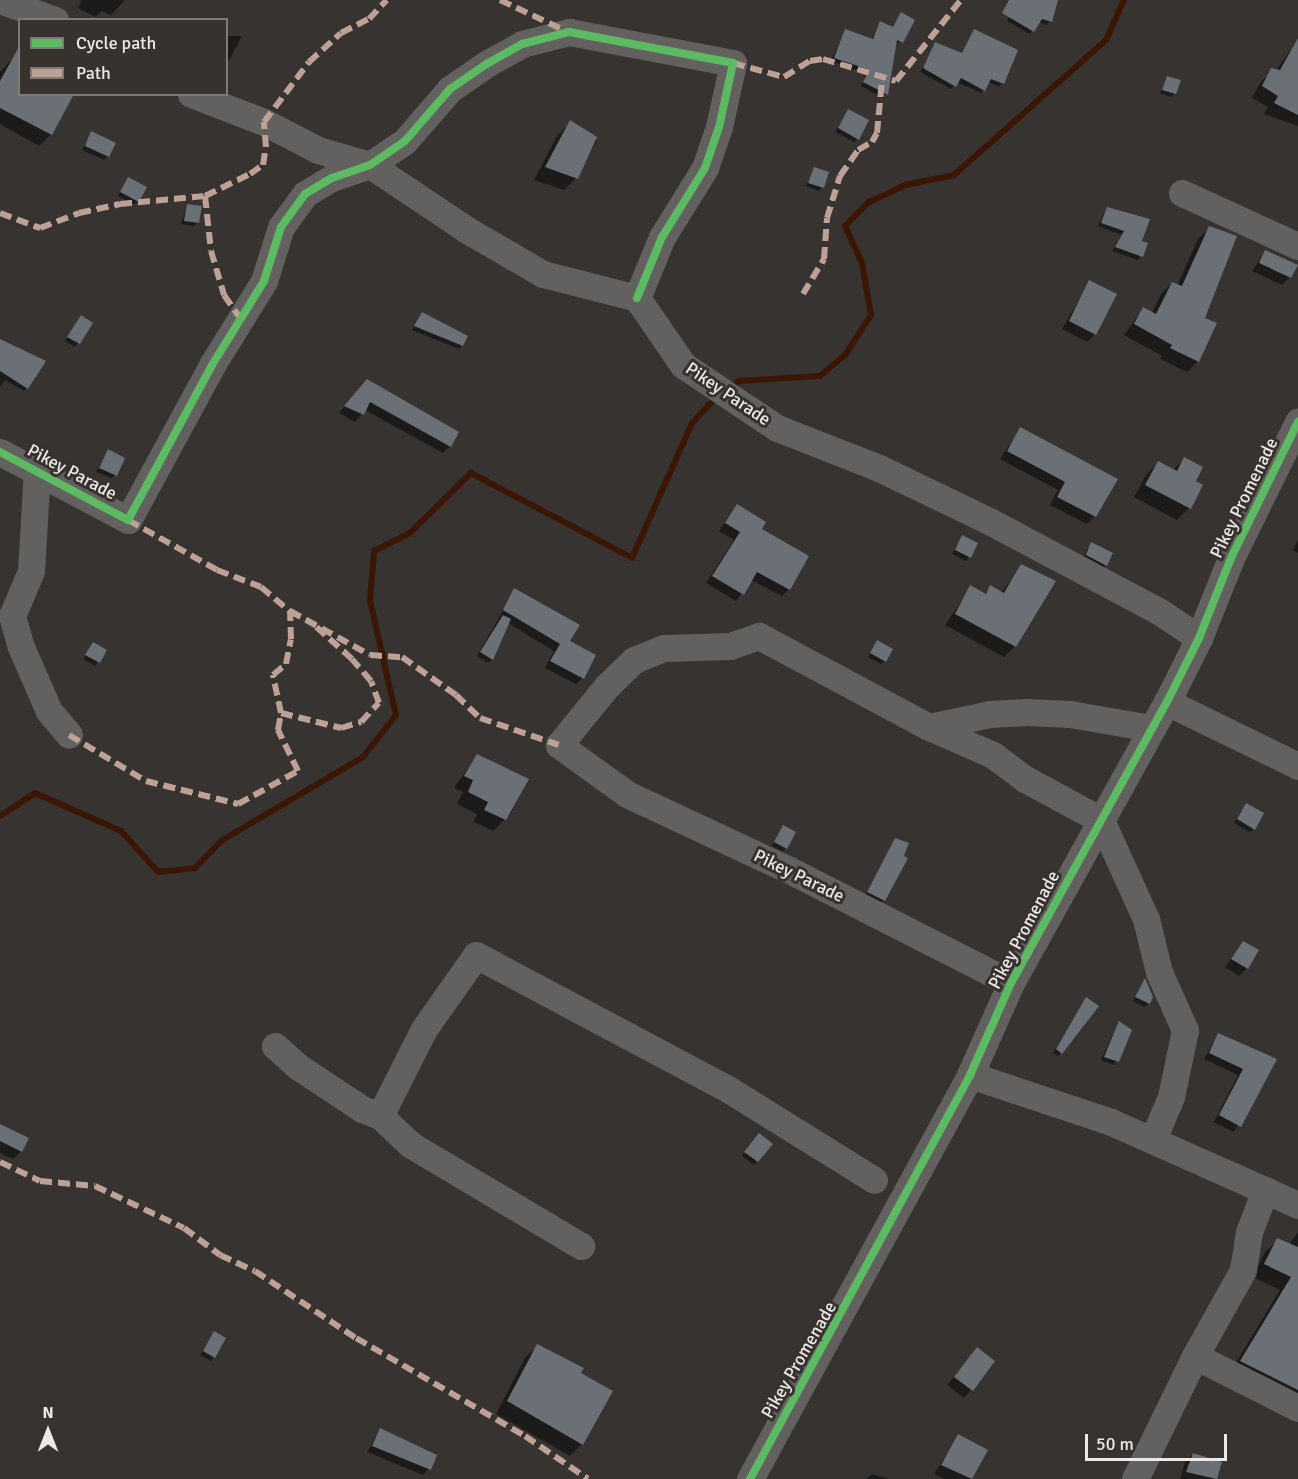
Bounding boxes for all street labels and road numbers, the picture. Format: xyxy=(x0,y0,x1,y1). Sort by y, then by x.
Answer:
street label: Pikey Parade xyxy=(681,358,775,430)
street label: Pikey Promenade xyxy=(1206,434,1282,562)
street label: Pikey Parade xyxy=(24,439,120,505)
street label: Pikey Parade xyxy=(750,845,848,907)
street label: Pikey Promenade xyxy=(984,867,1064,993)
street label: Pikey Promenade xyxy=(757,1298,841,1422)

